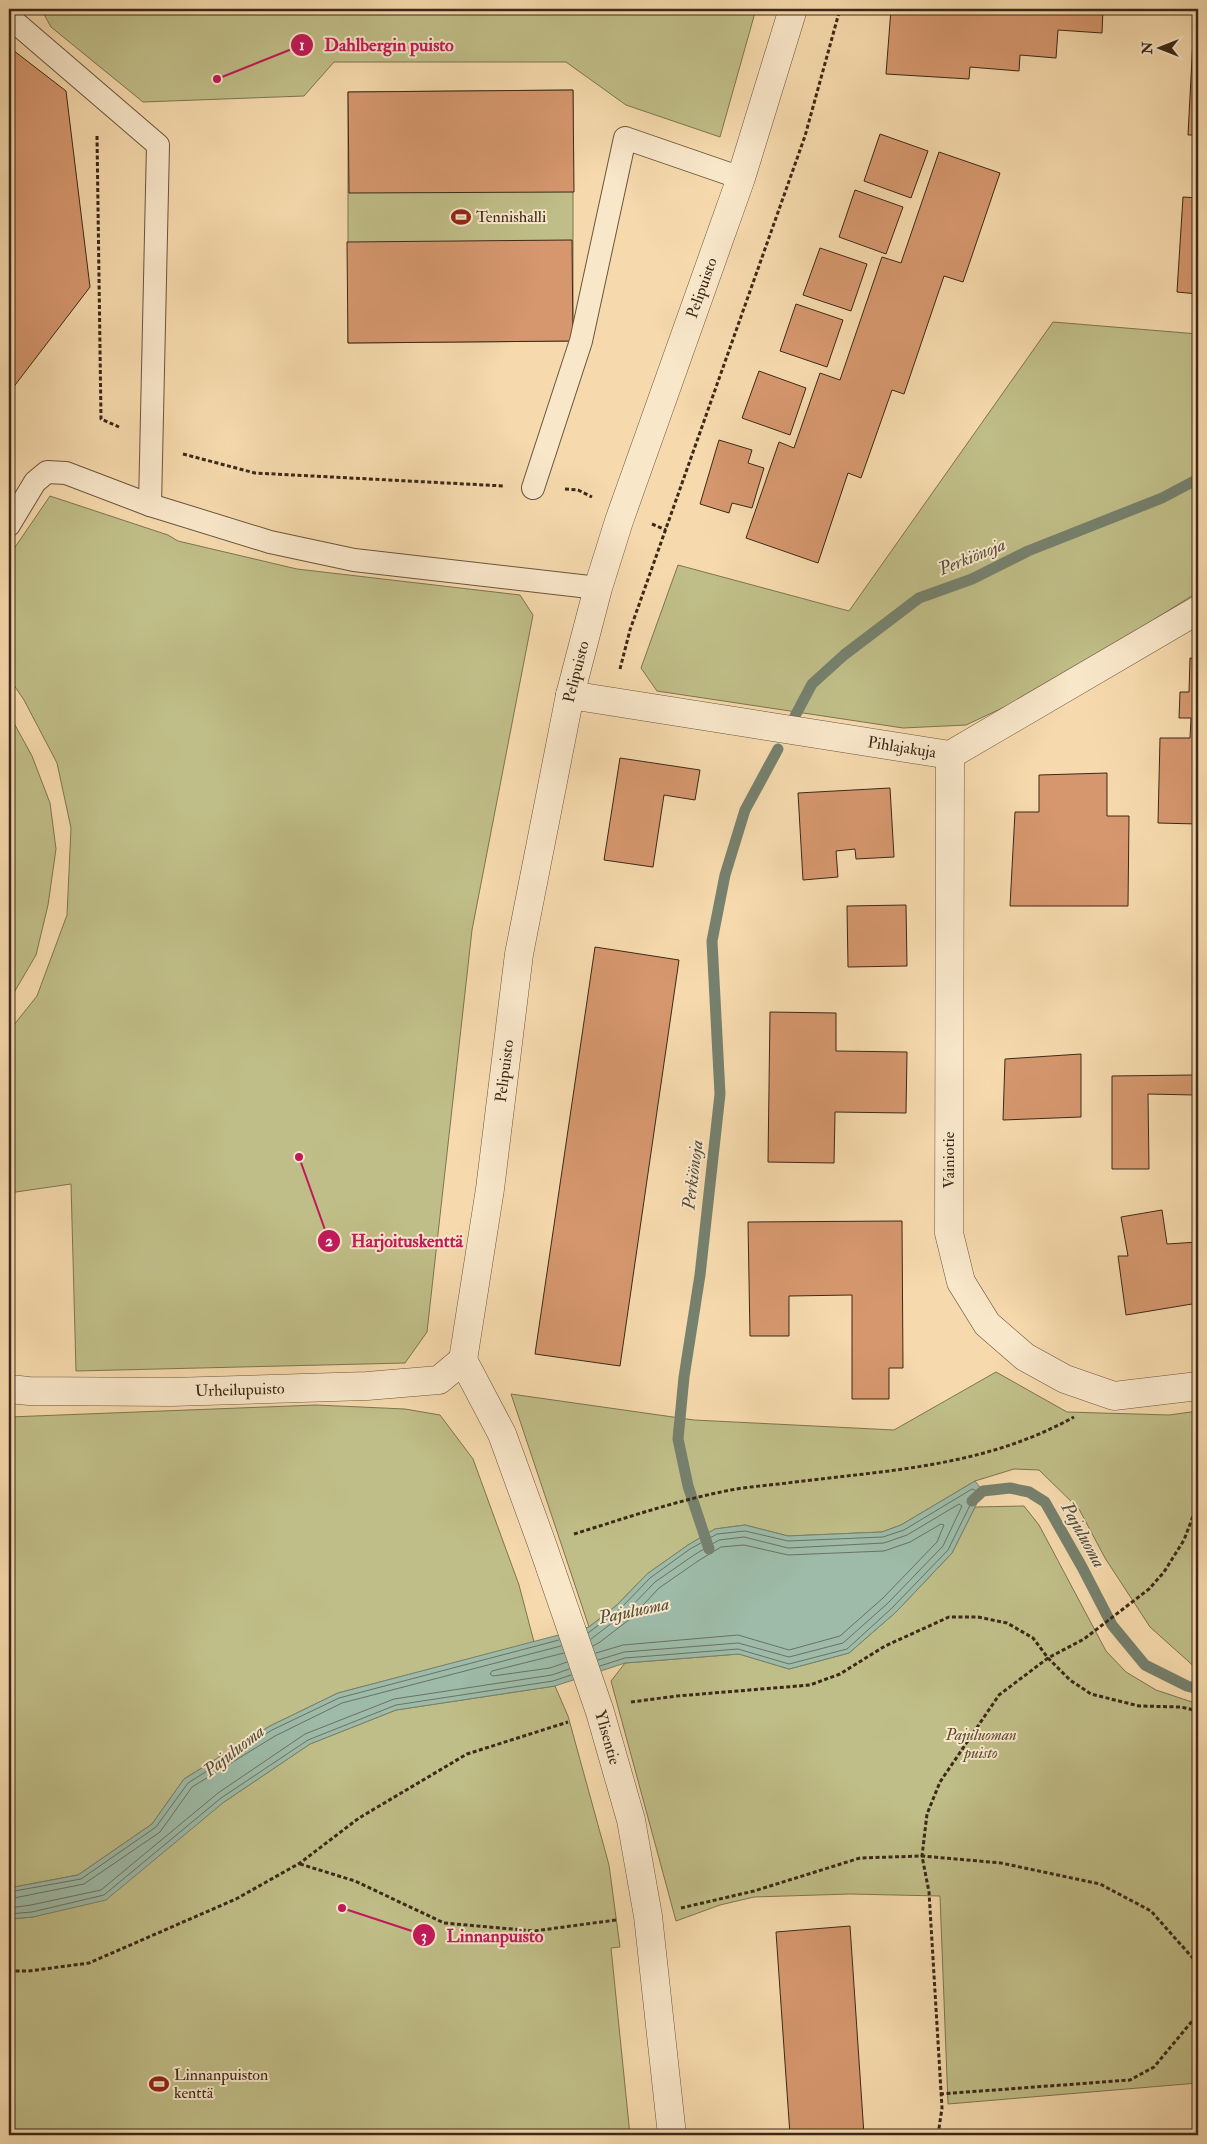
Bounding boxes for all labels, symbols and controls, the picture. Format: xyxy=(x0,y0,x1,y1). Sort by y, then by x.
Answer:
north arrow xyxy=(1134,22,1184,72)
callout: Dahlbergin puisto xyxy=(290,28,464,61)
text: Dahlbergin puisto xyxy=(324,34,454,57)
text: 1 xyxy=(299,36,305,55)
text: N xyxy=(1139,41,1156,55)
sports icon: Tennishalli xyxy=(450,206,472,228)
place label: Tennishalli xyxy=(476,207,546,227)
street label: Pelipuisto xyxy=(682,255,722,321)
water label: Perkiönoja xyxy=(934,533,1009,581)
street label: Pelipuisto xyxy=(559,638,594,704)
street label: Pihlajakuja xyxy=(866,732,938,763)
street label: Pelipuisto xyxy=(491,1038,518,1103)
street label: Vainiotie xyxy=(939,1131,959,1189)
water label: Perkiönoja xyxy=(677,1139,709,1212)
callout: Harjoituskenttä xyxy=(316,1224,473,1257)
text: Harjoituskenttä xyxy=(351,1230,463,1253)
text: 2 xyxy=(325,1232,333,1251)
street label: Urheilupuisto xyxy=(195,1379,285,1401)
water label: Pajuluoma xyxy=(1055,1497,1110,1572)
water label: Pajuluoma xyxy=(596,1592,671,1630)
street label: Ylisentie xyxy=(590,1708,625,1767)
water label: Pajuluoma xyxy=(198,1720,269,1783)
park label: Pajuluoman puisto xyxy=(944,1725,1017,1763)
callout: Linnanpuisto xyxy=(412,1919,553,1952)
text: Linnanpuisto xyxy=(447,1925,544,1948)
text: 3 xyxy=(421,1927,427,1946)
place label: Linnanpuiston kenttä xyxy=(174,2065,268,2103)
sports icon: Linnanpuiston kenttä xyxy=(148,2073,170,2095)

